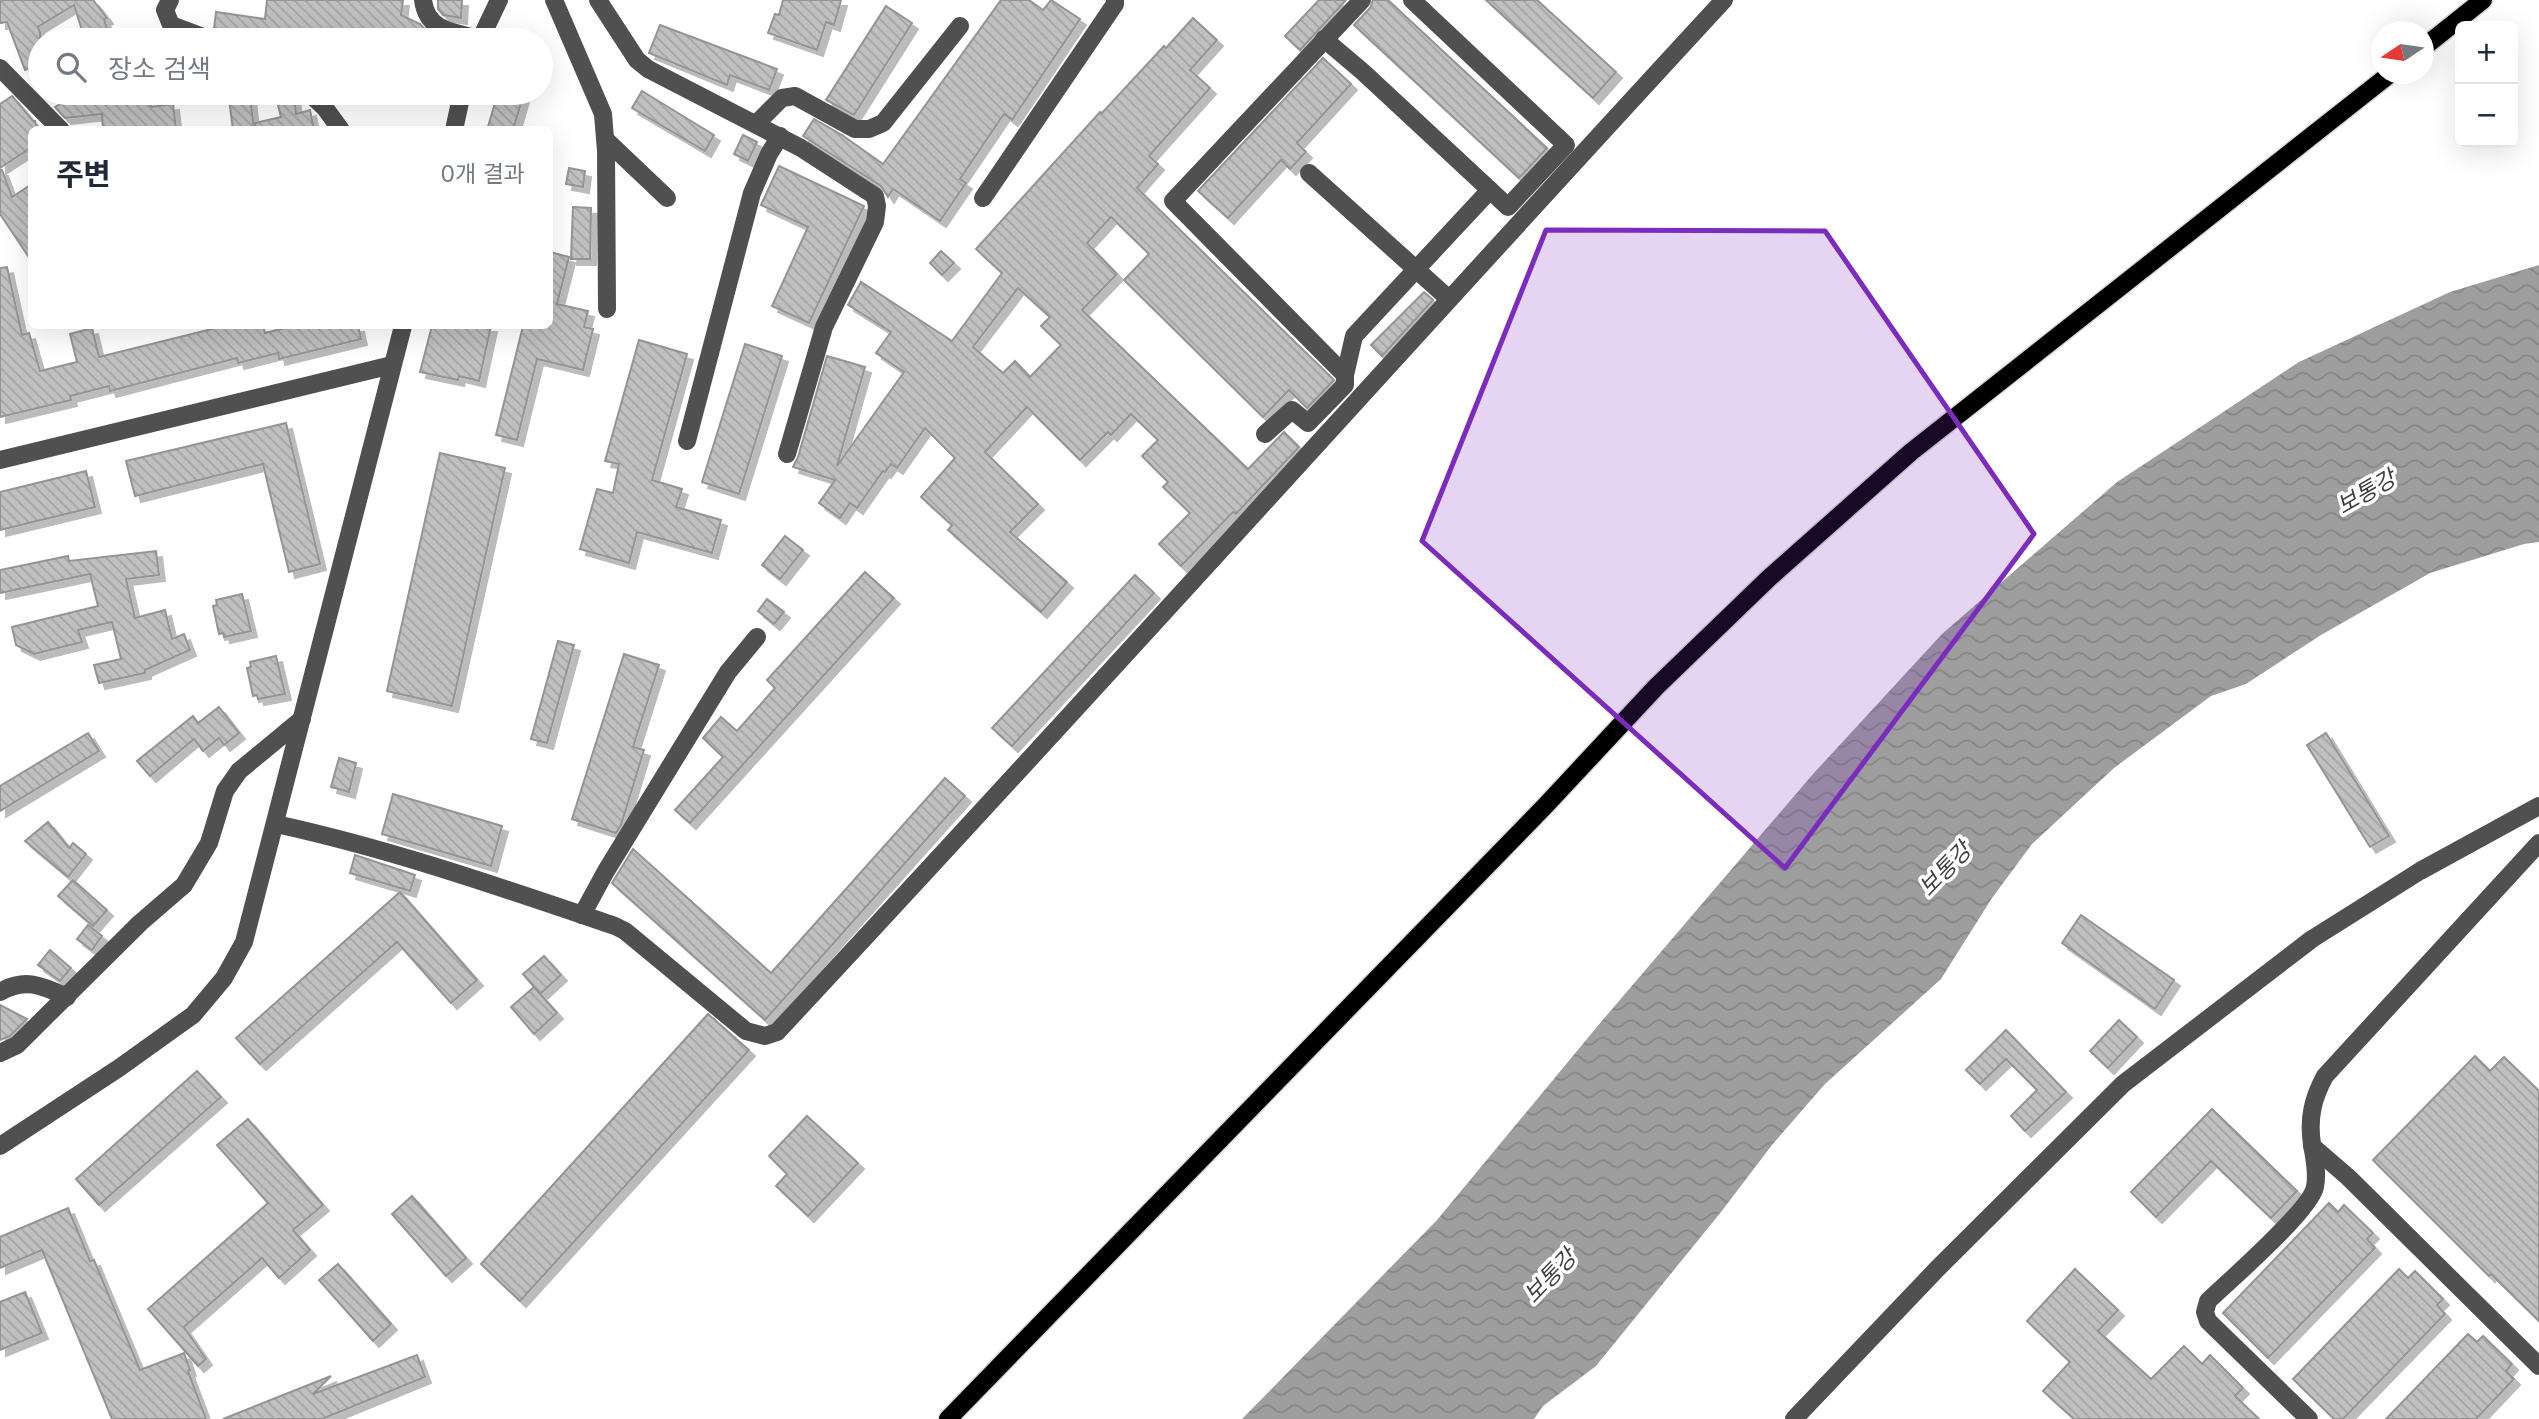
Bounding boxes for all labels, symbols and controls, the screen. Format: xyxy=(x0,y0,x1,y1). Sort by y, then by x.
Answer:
north arrow xyxy=(2371,21,2434,84)
map controls xyxy=(2455,21,2518,147)
button: + xyxy=(2455,21,2518,84)
search box xyxy=(28,28,553,105)
icon: search xyxy=(52,48,90,86)
text: 장소 검색 xyxy=(108,53,211,84)
button: − xyxy=(2455,84,2518,147)
text: 주변 xyxy=(56,156,111,192)
text: 0개 결과 xyxy=(441,160,525,188)
water label: 보통강 xyxy=(2332,463,2403,520)
water label: 보통강 xyxy=(1913,834,1979,902)
water label: 보통강 xyxy=(1518,1241,1584,1309)

